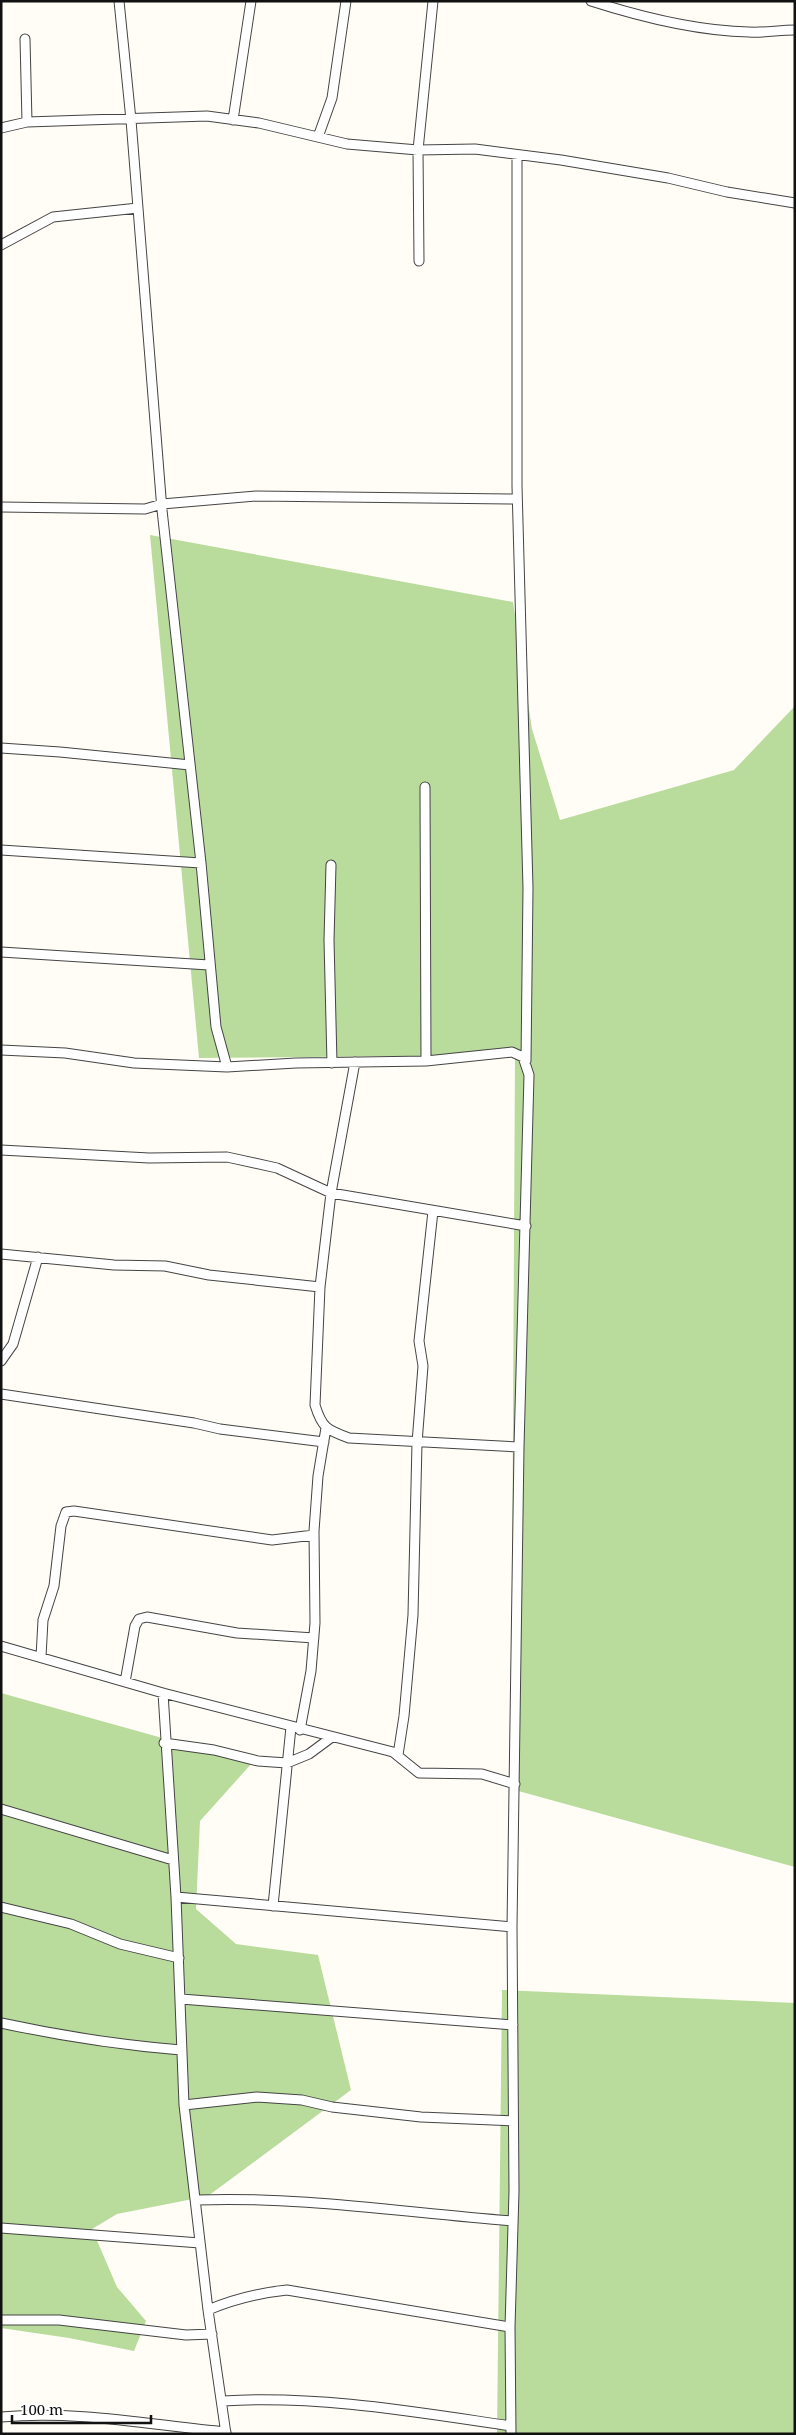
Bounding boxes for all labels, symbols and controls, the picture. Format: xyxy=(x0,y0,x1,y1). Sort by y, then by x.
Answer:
scale bar xyxy=(12,2392,151,2424)
text: 100 m xyxy=(20,2399,63,2419)

